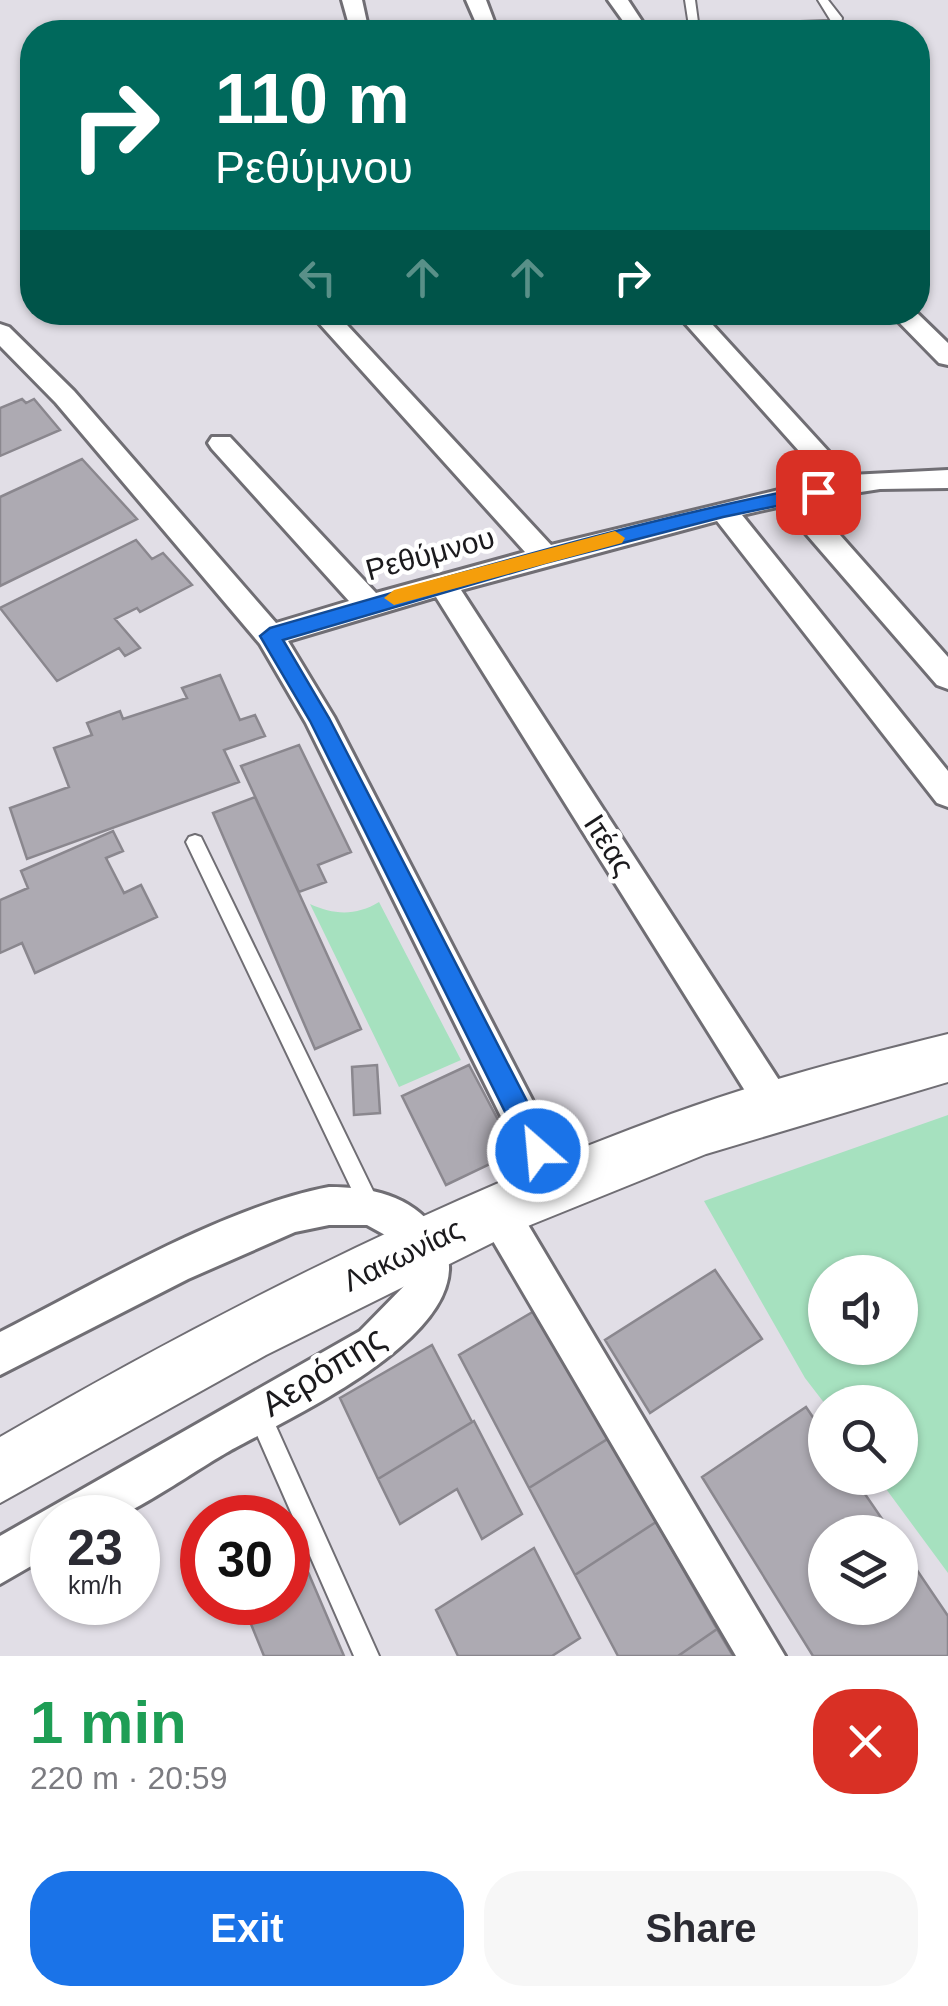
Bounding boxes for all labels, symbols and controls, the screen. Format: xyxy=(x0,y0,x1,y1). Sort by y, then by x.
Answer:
icon: right xyxy=(50,60,180,190)
text: 110 m xyxy=(215,60,410,138)
text: Ρεθύμνου xyxy=(215,142,413,193)
icon: left xyxy=(290,250,345,305)
icon: ahead xyxy=(395,250,450,305)
icon: ahead xyxy=(500,250,555,305)
icon: right xyxy=(605,250,660,305)
pin xyxy=(776,450,861,535)
icon: arrive xyxy=(791,465,846,520)
street label: Ρεθύμνου xyxy=(362,521,498,587)
street label: Ιτέας xyxy=(578,808,641,881)
position arrow xyxy=(486,1099,590,1203)
street label: Λακωνίας xyxy=(338,1211,468,1298)
map controls xyxy=(808,1255,918,1625)
button: sound xyxy=(808,1255,918,1365)
street label: Αερόπης xyxy=(254,1317,392,1424)
button: search xyxy=(808,1385,918,1495)
speed limit sign: 30 xyxy=(180,1495,310,1625)
button: layers xyxy=(808,1515,918,1625)
text: 23 xyxy=(67,1520,123,1576)
text: km/h xyxy=(68,1571,122,1599)
text: 1 min xyxy=(30,1689,187,1756)
button: close xyxy=(813,1689,918,1794)
text: 220 m · 20:59 xyxy=(30,1760,227,1796)
button: Exit xyxy=(30,1871,464,1986)
button: Share xyxy=(484,1871,918,1986)

